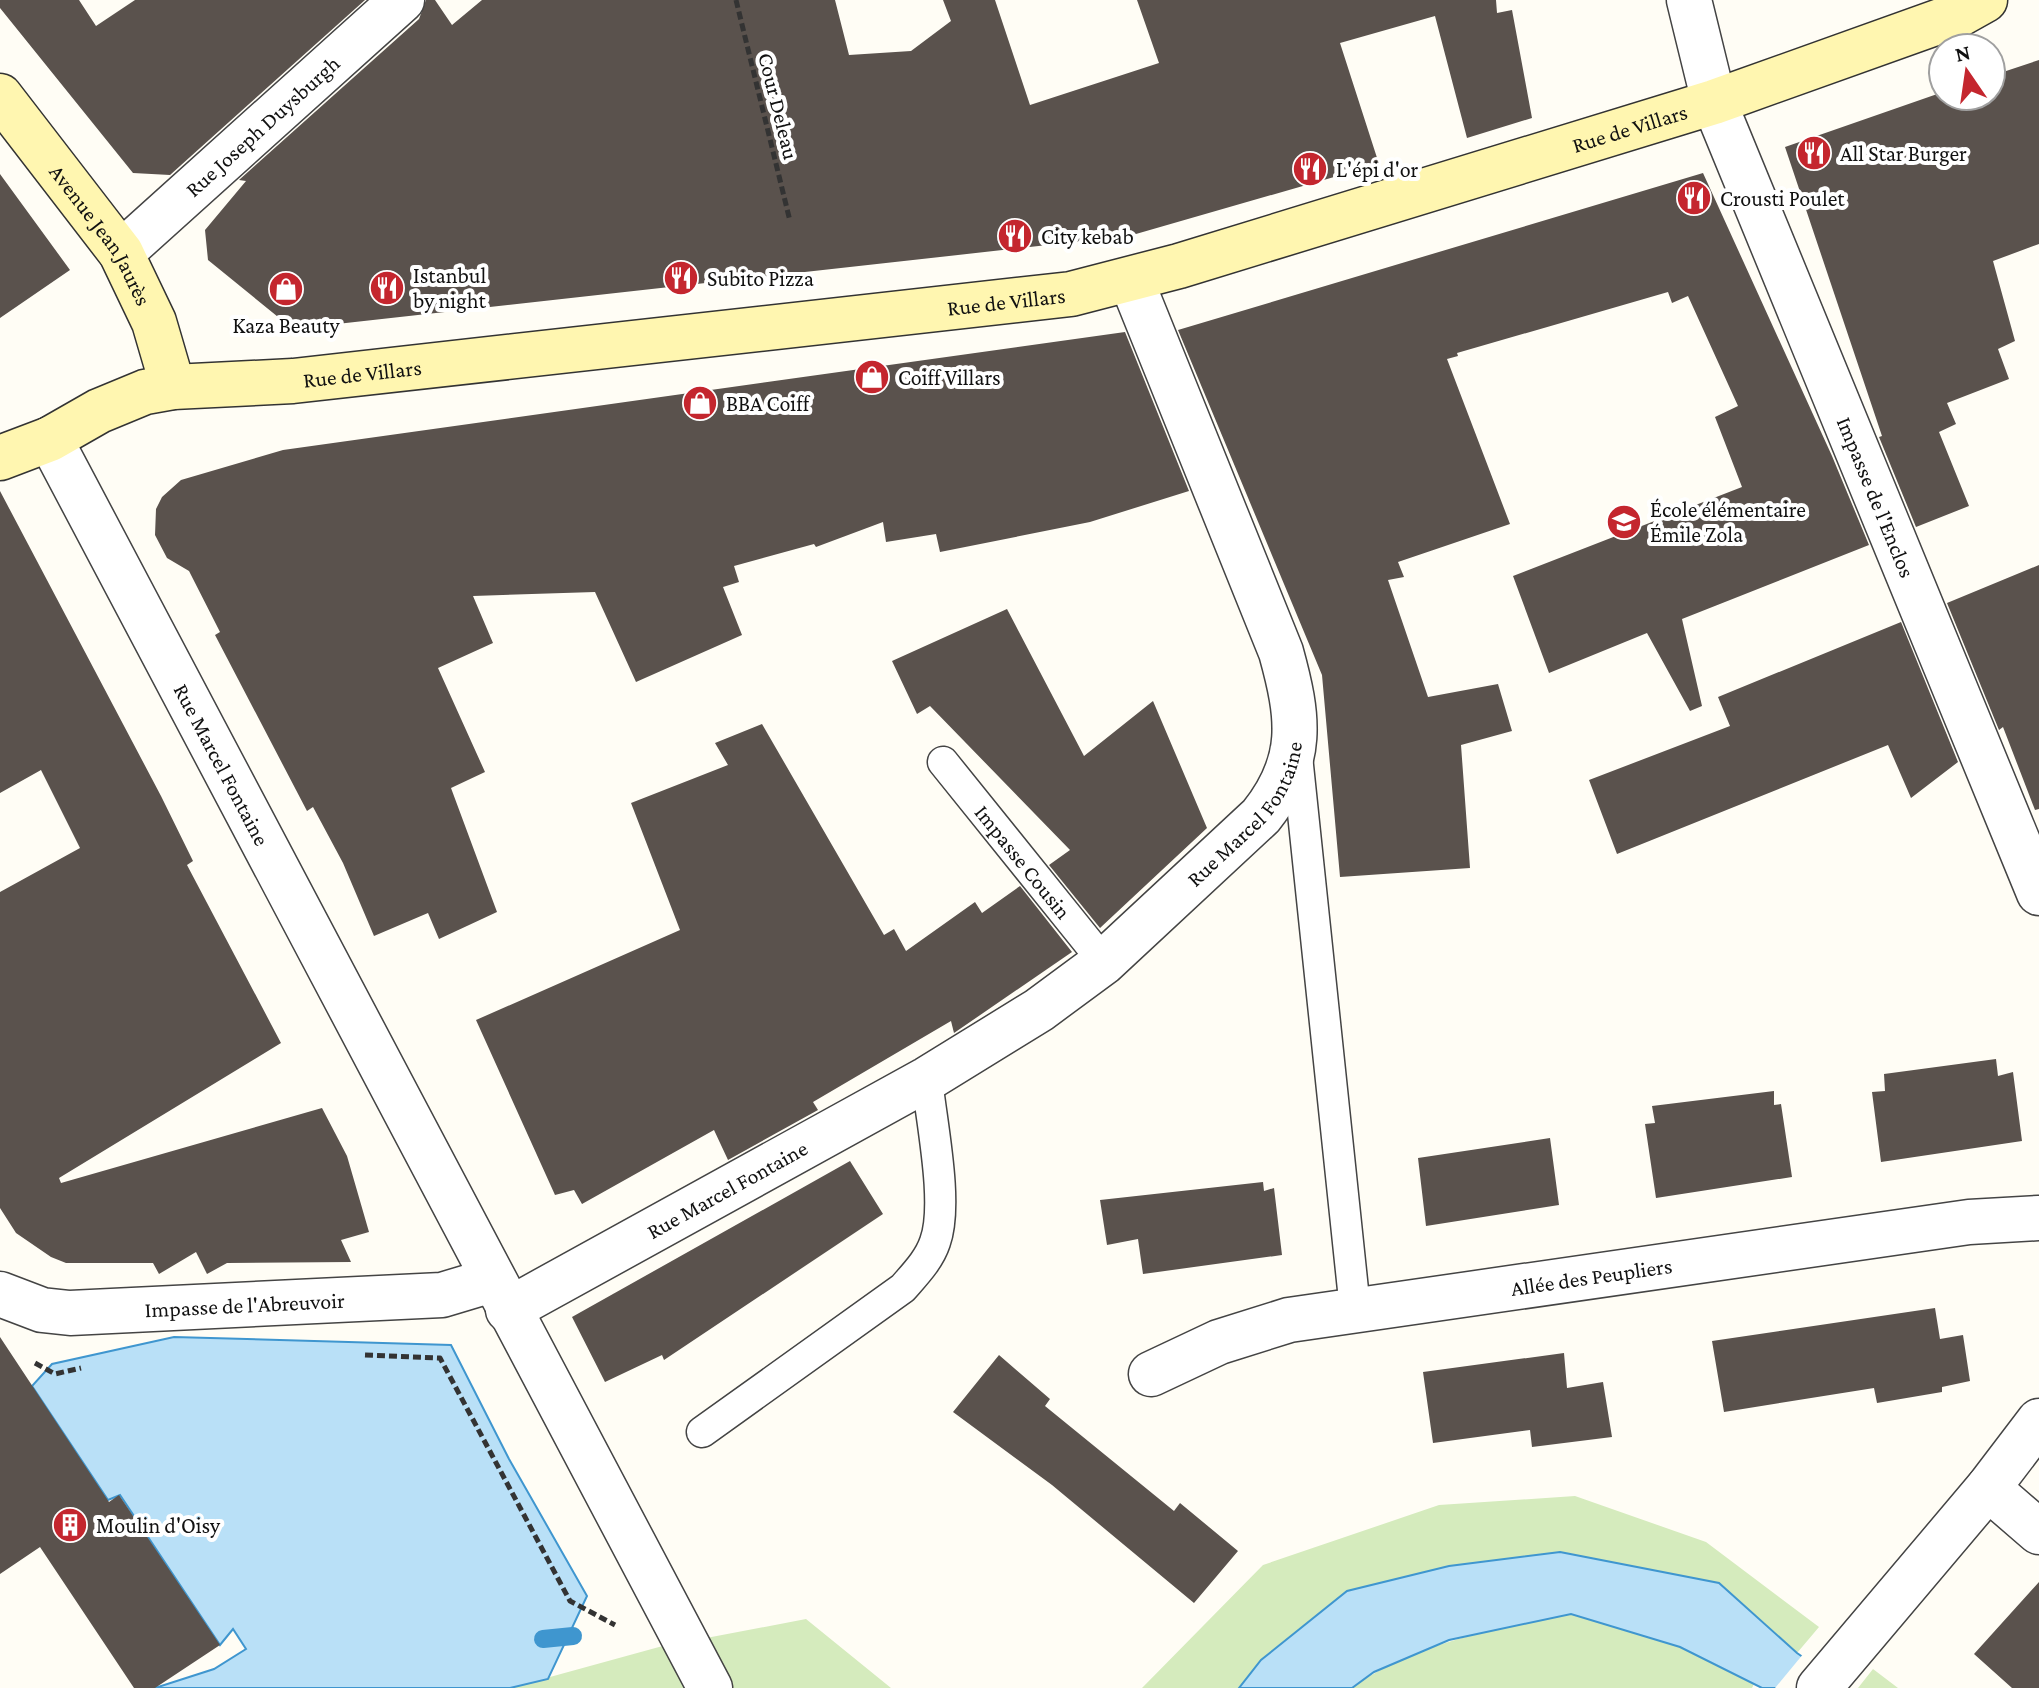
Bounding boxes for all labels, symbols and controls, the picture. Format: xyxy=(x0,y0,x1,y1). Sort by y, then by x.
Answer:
north arrow xyxy=(1927,32,2007,112)
text: N xyxy=(1952,39,1973,67)
street label: Rue Joseph Duysburgh xyxy=(180,50,345,202)
street label: Cour Deleau xyxy=(753,50,804,162)
street label: Rue de Villars xyxy=(1569,99,1690,158)
restaurant icon: All Star Burger xyxy=(1795,134,1833,172)
place label: All Star Burger xyxy=(1840,141,1967,166)
restaurant icon: L'épi d'or xyxy=(1291,150,1329,188)
place label: L'épi d'or xyxy=(1336,157,1419,182)
street label: Avenue Jean Jaurès xyxy=(44,159,156,310)
restaurant icon: Crousti Poulet xyxy=(1675,179,1713,217)
place label: Crousti Poulet xyxy=(1720,186,1845,211)
restaurant icon: City kebab xyxy=(996,217,1034,255)
place label: City kebab xyxy=(1041,224,1134,249)
restaurant icon: Subito Pizza xyxy=(662,259,700,297)
place label: Istanbul by night xyxy=(413,263,487,313)
place label: Subito Pizza xyxy=(707,266,814,291)
restaurant icon: Istanbul by night xyxy=(368,269,406,307)
shop icon: Kaza Beauty xyxy=(267,270,305,308)
street label: Rue de Villars xyxy=(946,283,1067,321)
place label: Kaza Beauty xyxy=(232,313,340,338)
street label: Rue de Villars xyxy=(302,355,423,393)
shop icon: Coiff Villars xyxy=(853,358,891,396)
place label: Coiff Villars xyxy=(898,365,1001,390)
shop icon: BBA Coiff xyxy=(681,384,719,422)
place label: BBA Coiff xyxy=(726,391,811,416)
street label: Impasse de l'Enclos xyxy=(1832,413,1920,581)
place label: École élémentaire Émile Zola xyxy=(1650,497,1806,547)
school or university icon: École élémentaire Émile Zola xyxy=(1605,503,1643,541)
street label: Rue Marcel Fontaine xyxy=(168,679,274,850)
street label: Rue Marcel Fontaine xyxy=(1182,740,1307,892)
street label: Impasse Cousin xyxy=(970,800,1076,924)
street label: Rue Marcel Fontaine xyxy=(643,1135,812,1244)
street label: Allée des Peupliers xyxy=(1509,1253,1674,1301)
street label: Impasse de l'Abreuvoir xyxy=(144,1288,345,1322)
building icon: Moulin d'Oisy xyxy=(51,1506,89,1544)
place label: Moulin d'Oisy xyxy=(96,1513,221,1538)

